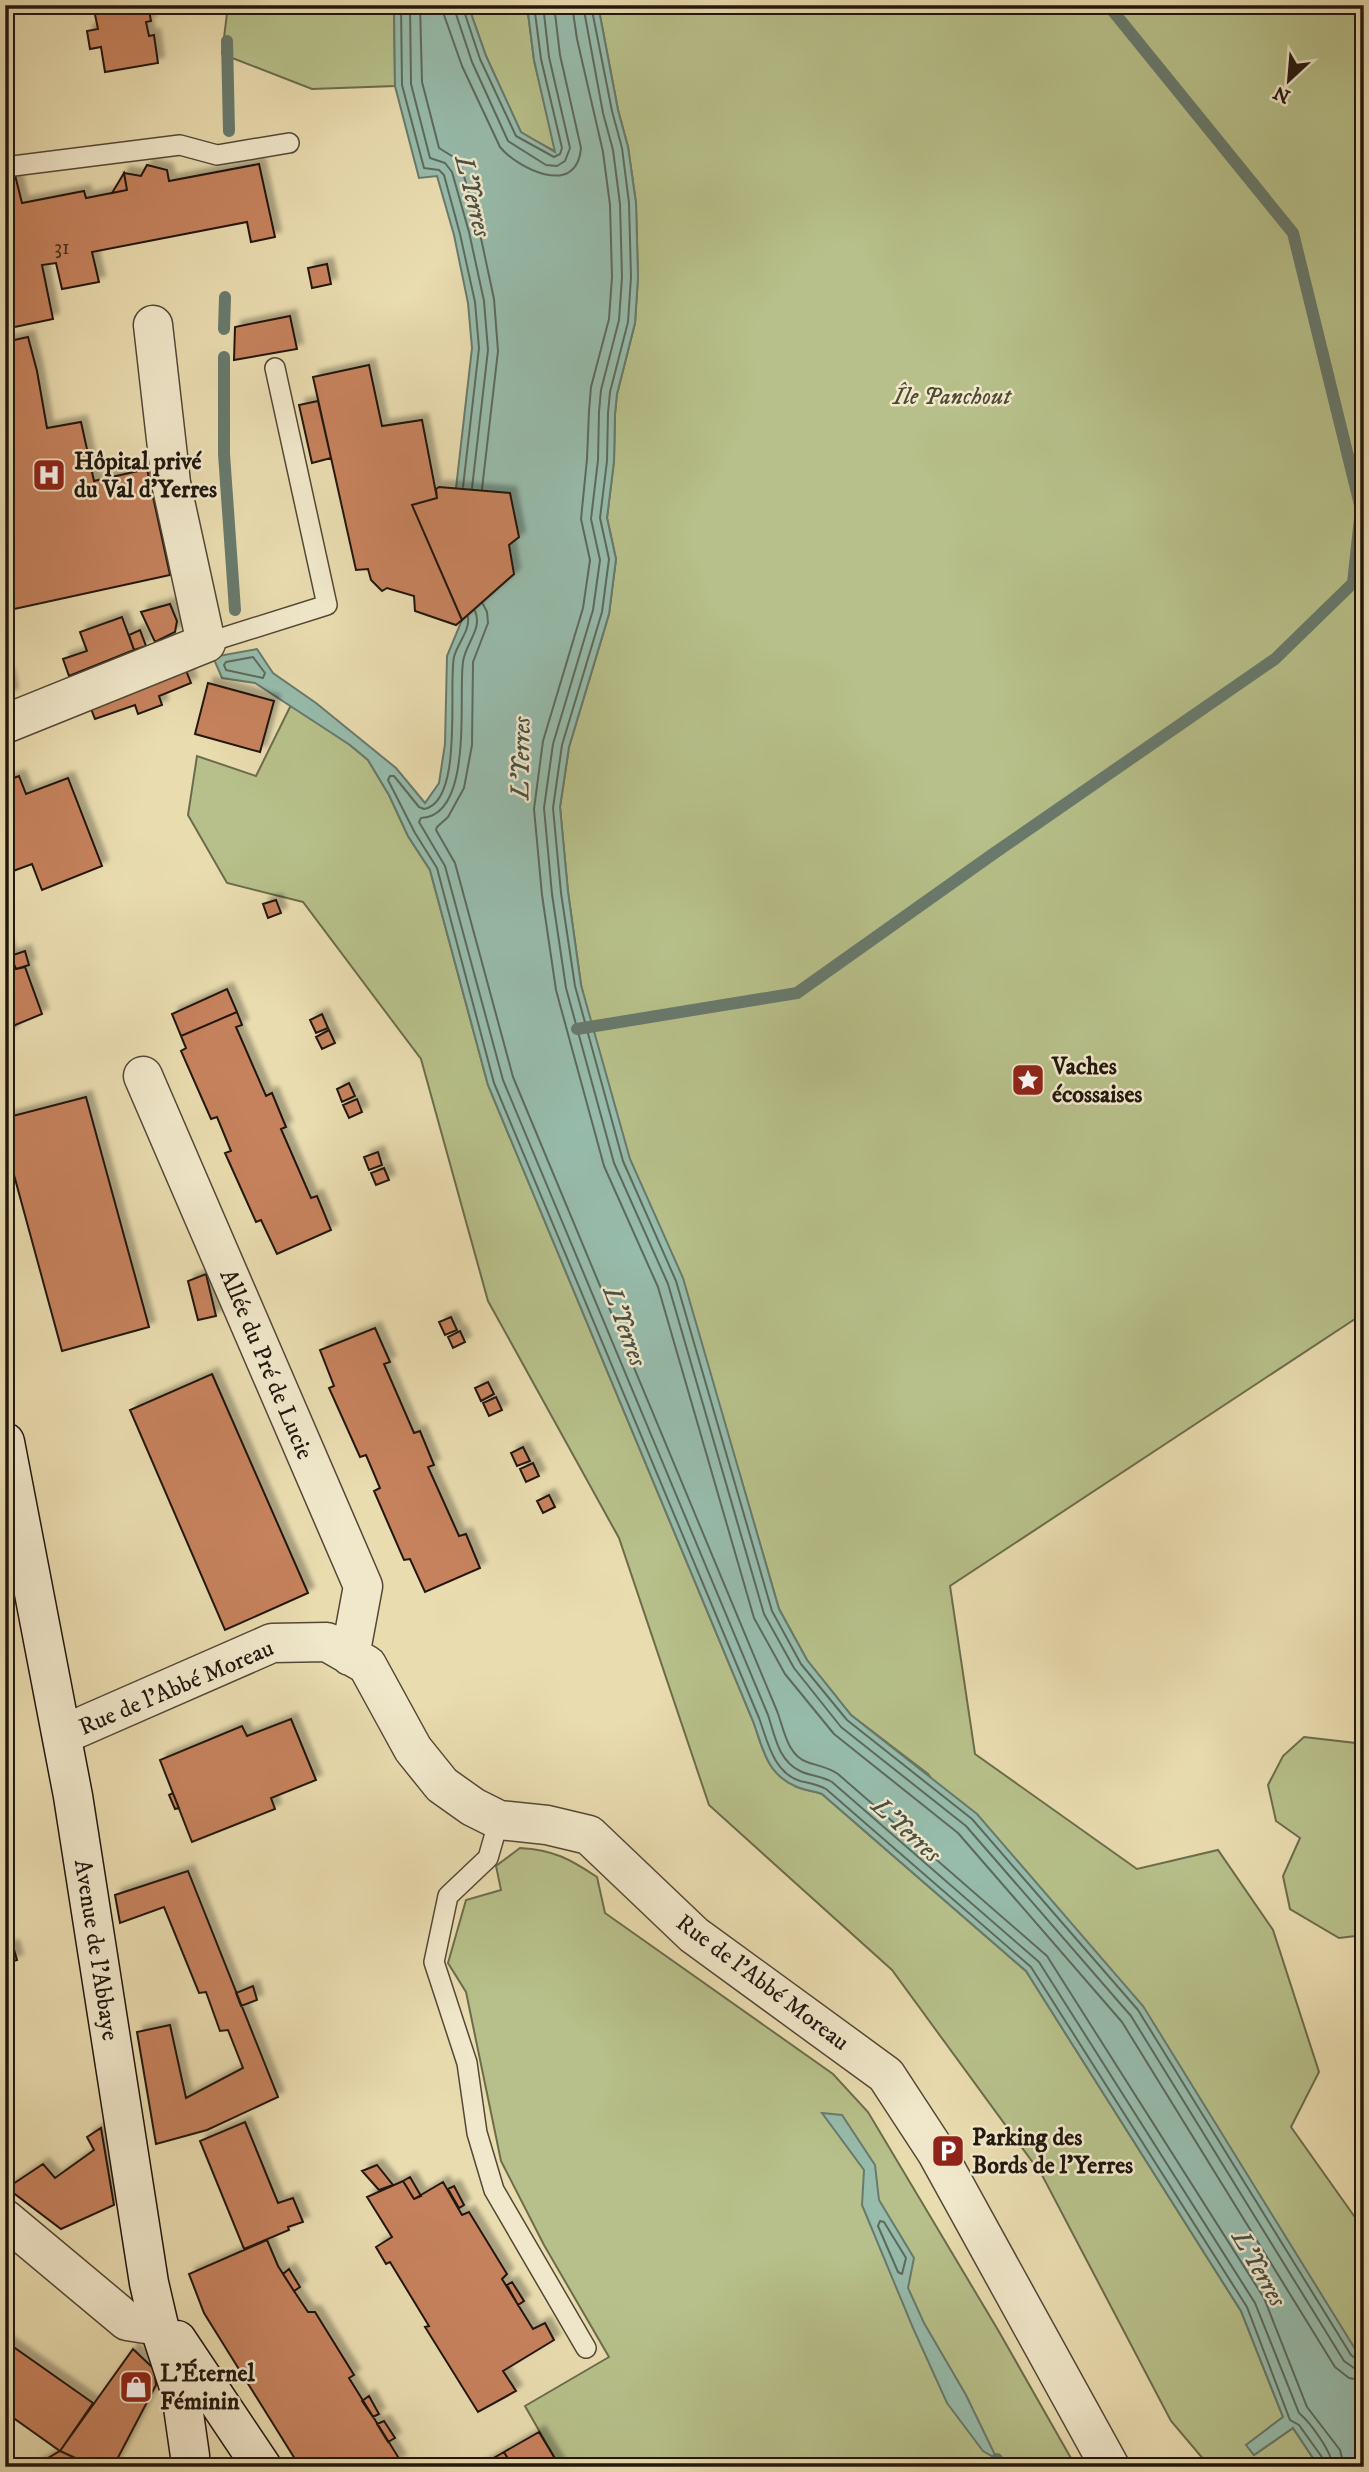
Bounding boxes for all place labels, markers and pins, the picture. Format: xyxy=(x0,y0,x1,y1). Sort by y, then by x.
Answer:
place label: Hôpital privé du Val d'Yerres xyxy=(74,447,217,505)
hospital icon: Hôpital privé du Val d'Yerres xyxy=(30,456,68,494)
place label: Vaches écossaises xyxy=(1051,1052,1142,1110)
place icon: Vaches écossaises xyxy=(1009,1061,1047,1099)
place label: Parking des Bords de l'Yerres xyxy=(972,2123,1133,2181)
parking icon: Parking des Bords de l'Yerres xyxy=(929,2132,967,2170)
place label: L'Éternel Féminin xyxy=(160,2358,256,2417)
shop icon: L'Éternel Féminin xyxy=(117,2368,155,2406)

